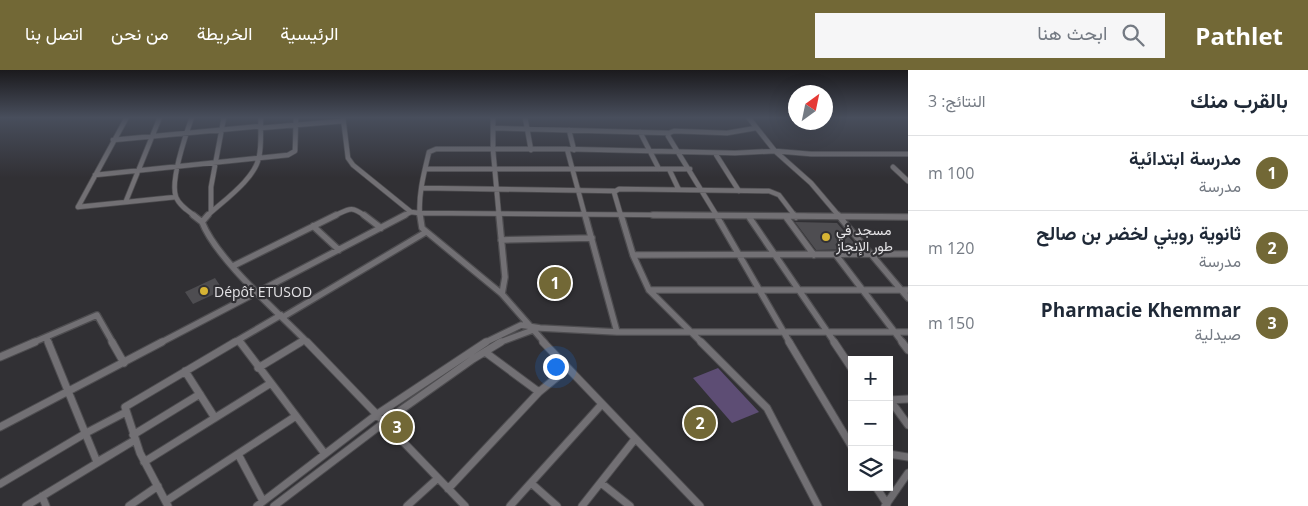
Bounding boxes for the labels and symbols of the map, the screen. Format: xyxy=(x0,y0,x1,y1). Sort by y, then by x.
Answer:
north arrow xyxy=(788,85,833,130)
place label: مسجد في طور الإنجاز xyxy=(835,220,893,256)
marker: مسجد في طور الإنجاز xyxy=(820,231,832,243)
pin: 1 xyxy=(539,264,571,302)
place label: Dépôt ETUSOD xyxy=(214,282,312,301)
marker: Dépôt ETUSOD xyxy=(198,285,210,297)
your location xyxy=(543,354,569,380)
pin: 2 xyxy=(684,404,716,442)
pin: 3 xyxy=(381,408,413,446)

